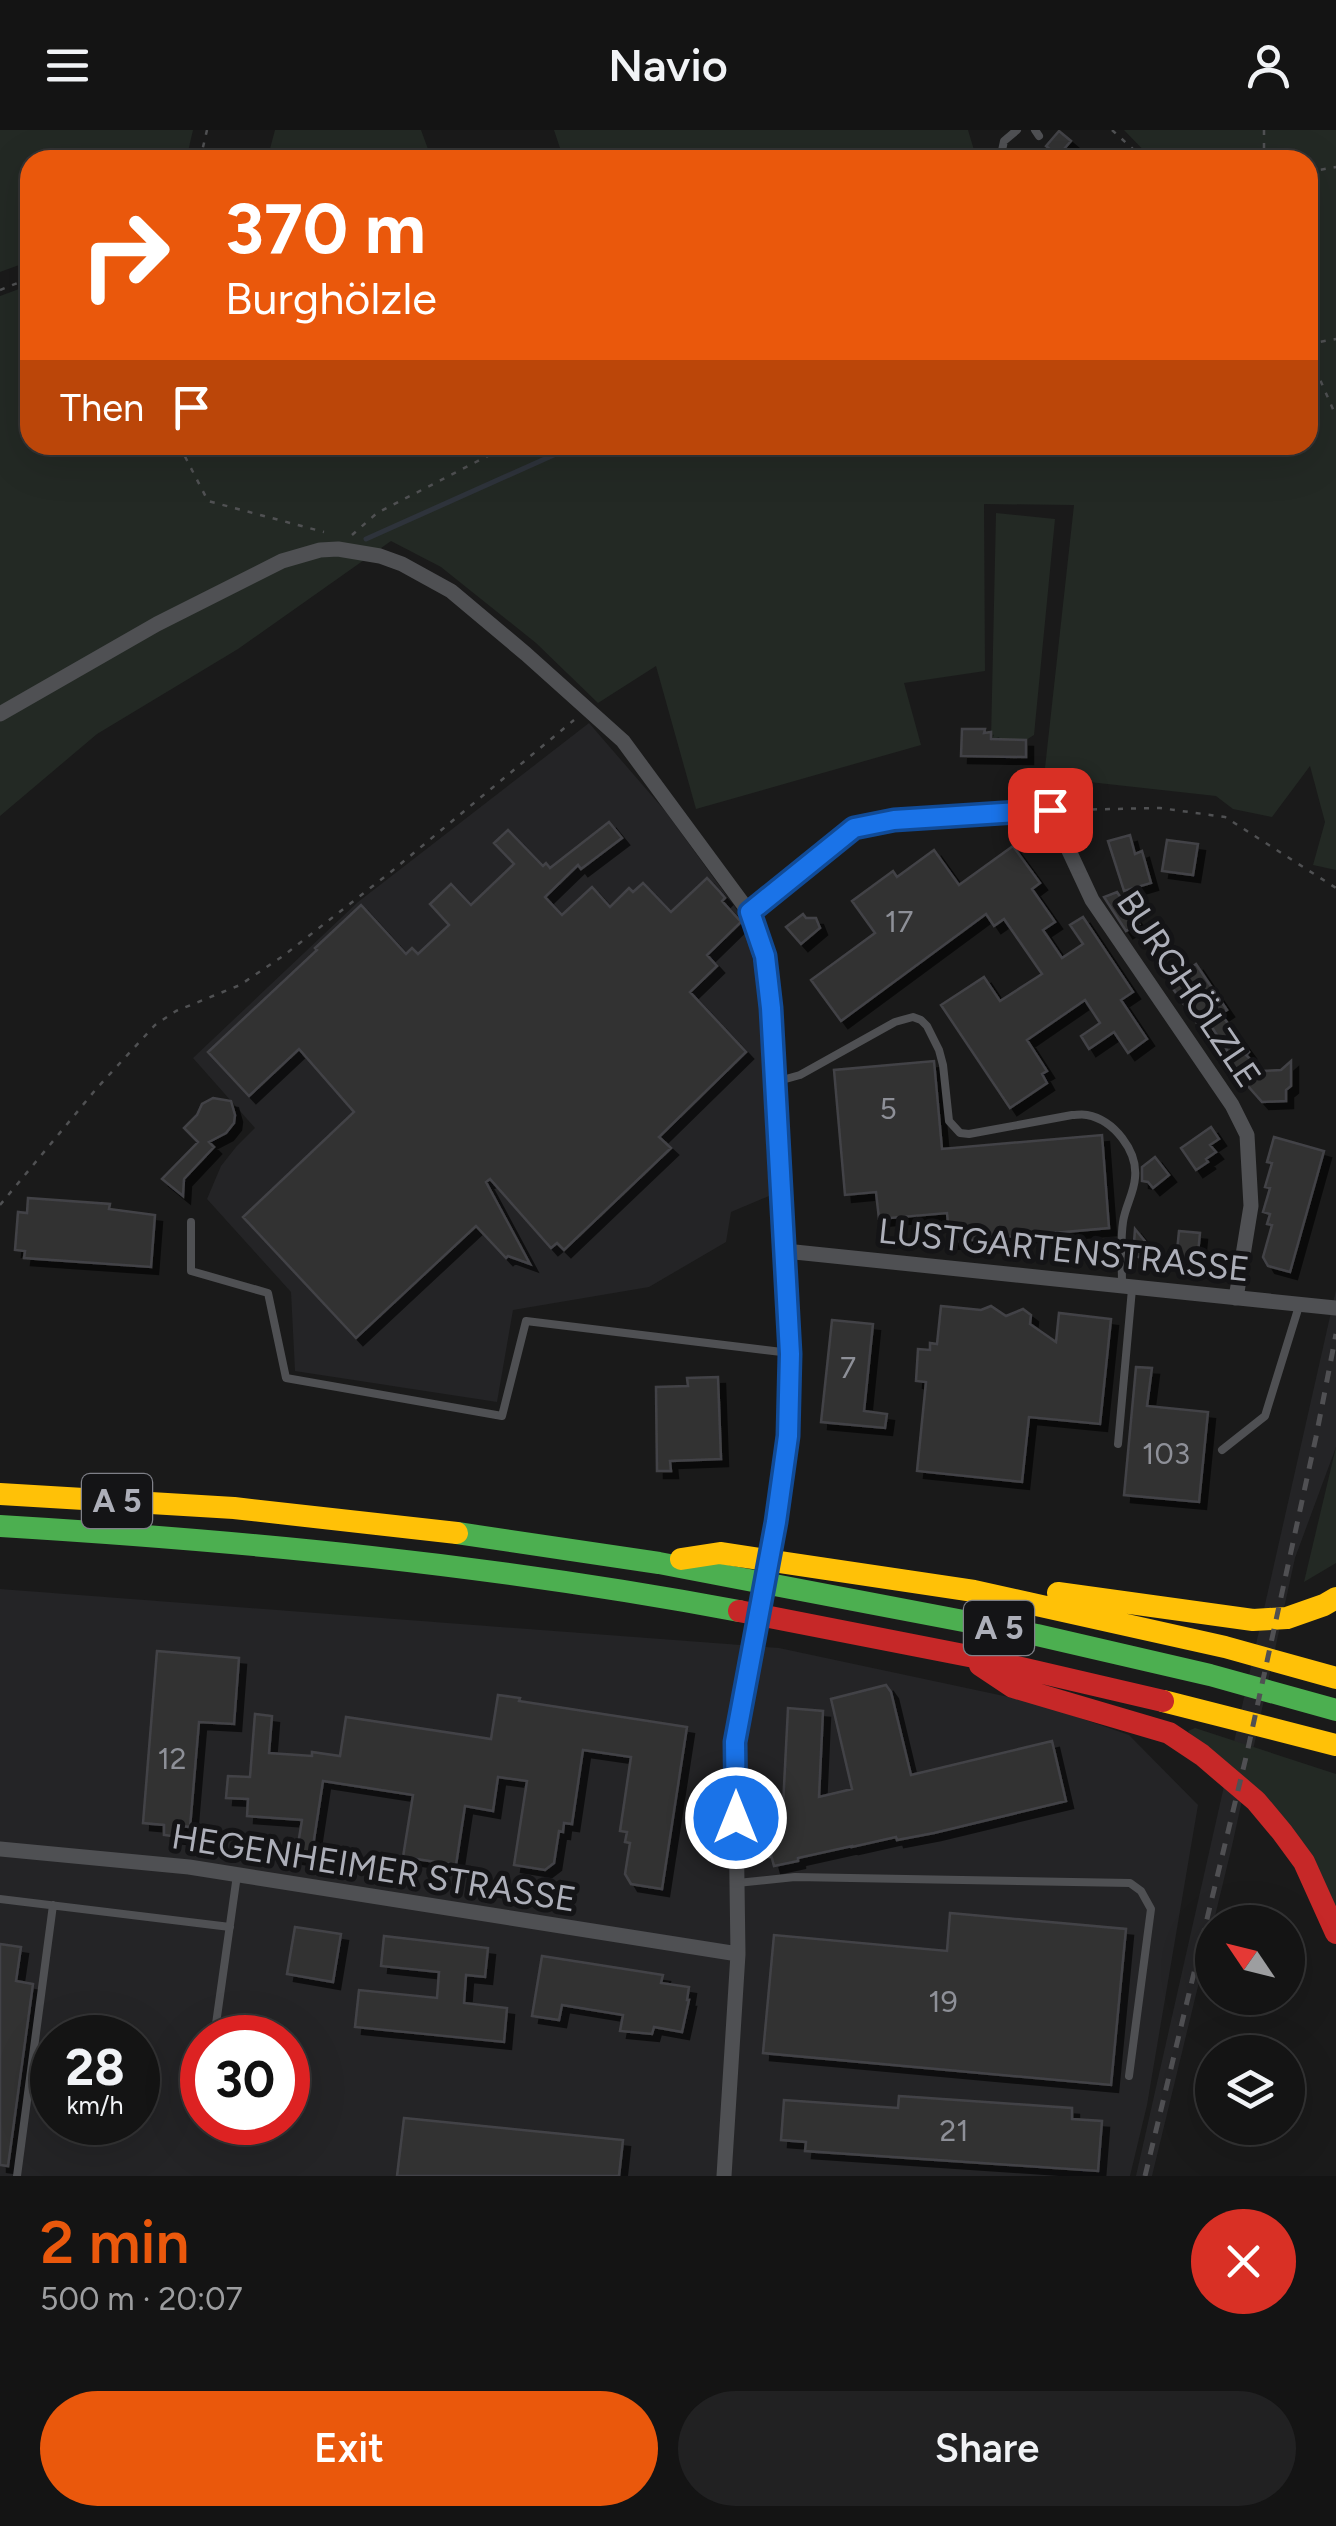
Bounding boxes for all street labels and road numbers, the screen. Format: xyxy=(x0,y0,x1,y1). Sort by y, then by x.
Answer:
street label: BURGHÖLZLE xyxy=(1108,883,1270,1095)
street label: LUSTGARTENSTRASSE xyxy=(876,1210,1252,1290)
road number: A 5 xyxy=(82,1474,152,1528)
road number: A 5 xyxy=(964,1601,1034,1655)
street label: HEGENHEIMER STRASSE xyxy=(169,1815,579,1921)

